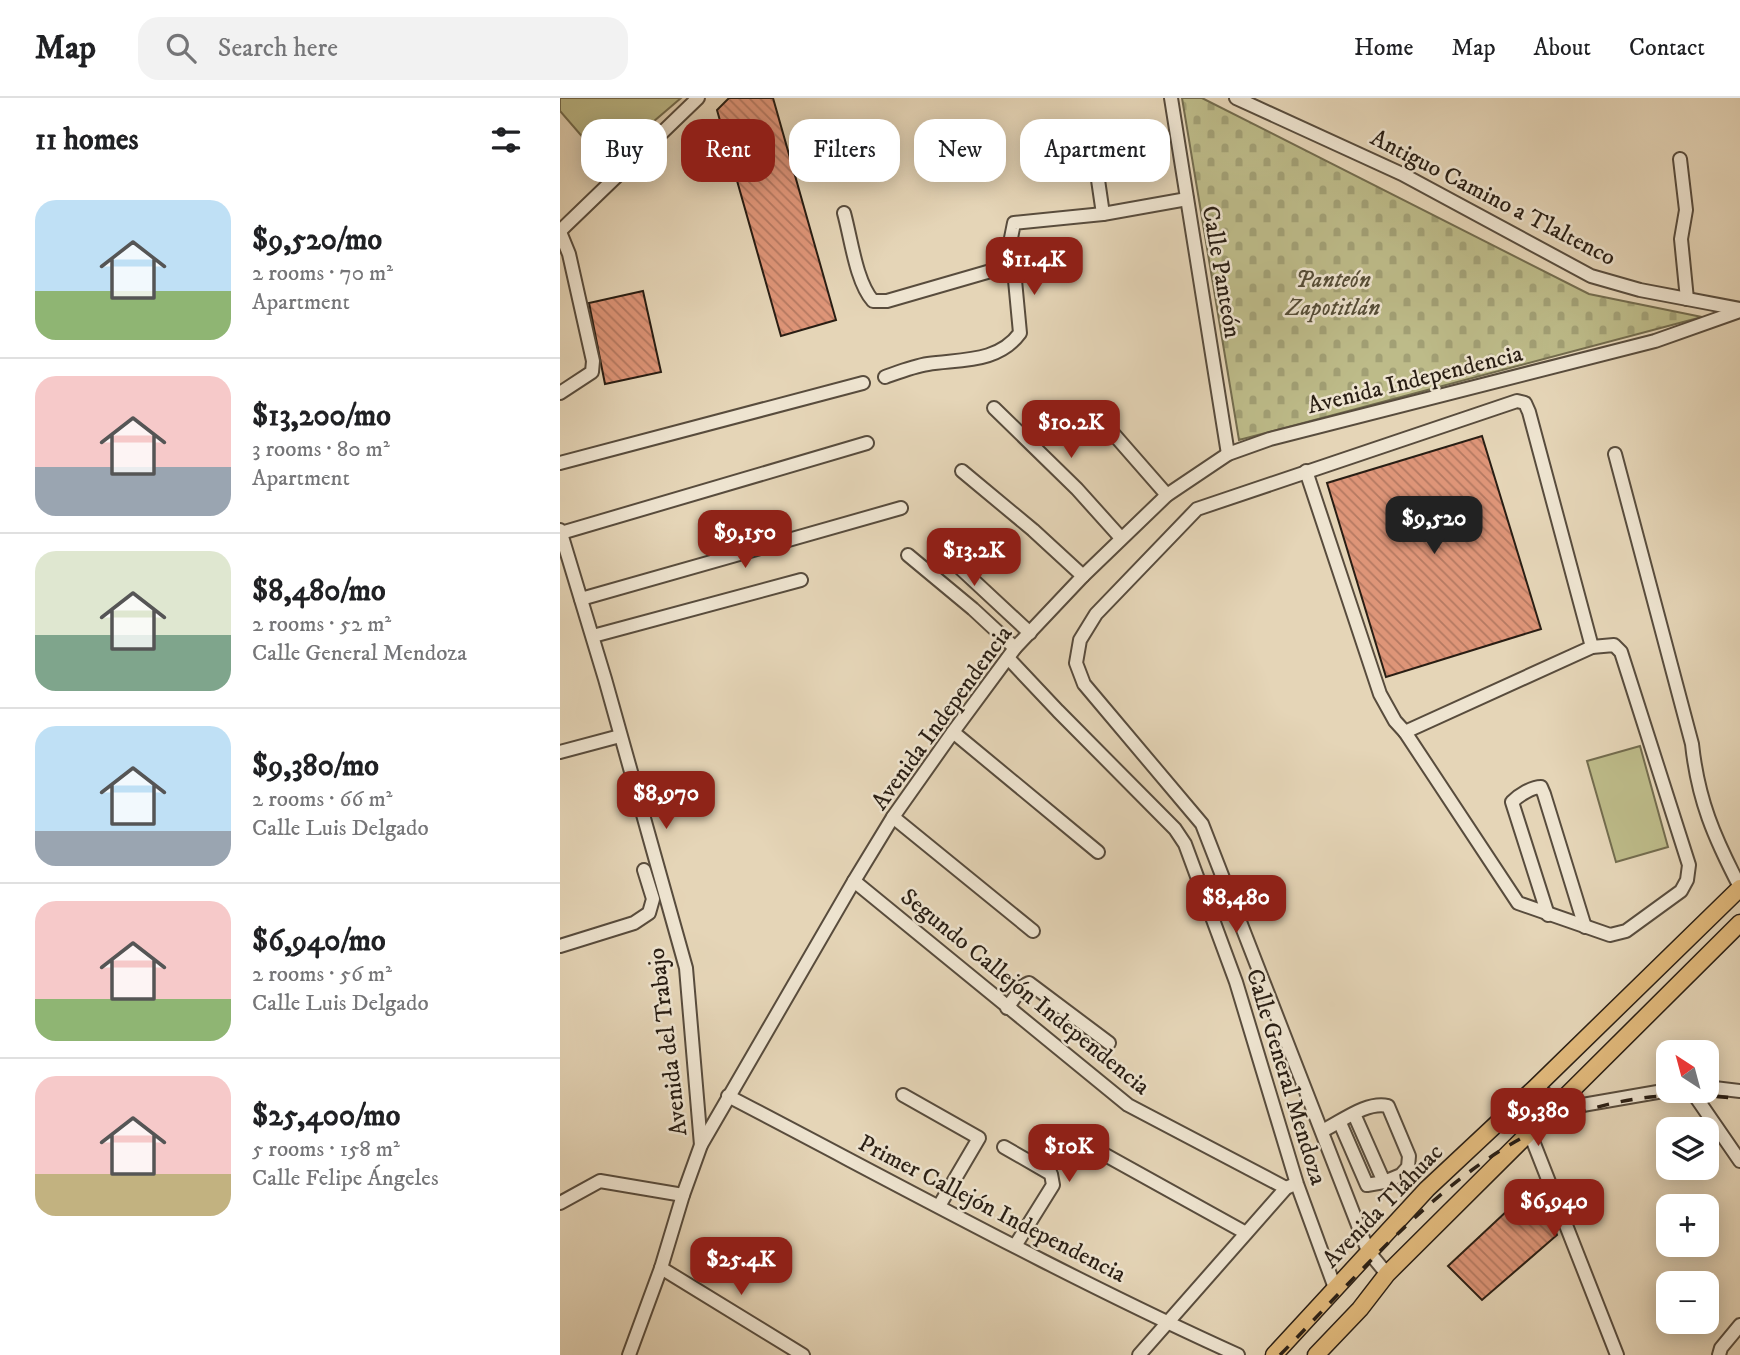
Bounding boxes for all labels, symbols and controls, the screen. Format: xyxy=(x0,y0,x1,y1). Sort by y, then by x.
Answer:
search box xyxy=(138,17,628,80)
text: Map xyxy=(35,28,96,69)
icon: search xyxy=(162,29,200,67)
text: Search here xyxy=(218,32,338,65)
text: Home xyxy=(1354,33,1413,63)
text: Map xyxy=(1451,33,1496,63)
text: About xyxy=(1534,33,1591,63)
text: Contact xyxy=(1629,33,1705,63)
chip: Buy xyxy=(581,119,667,182)
chip: Rent xyxy=(681,119,775,182)
chip: Filters xyxy=(789,119,900,182)
chip: New xyxy=(914,119,1006,182)
chip: Apartment xyxy=(1020,119,1170,182)
icon: filters xyxy=(487,121,525,159)
text: 11 homes xyxy=(35,122,139,159)
street label: Antiguo Camino a Tlaltenco xyxy=(1365,123,1621,273)
street label: Calle Panteón xyxy=(1195,203,1247,341)
text: $9,520/mo xyxy=(252,222,382,259)
icon: home xyxy=(91,228,175,312)
pin: $11.4K xyxy=(977,238,1091,297)
text: $11.4K xyxy=(1002,245,1066,274)
text: 2 rooms · 70 m² xyxy=(252,259,393,288)
park label: Panteón Zapotitlán xyxy=(1285,265,1380,323)
text: Apartment xyxy=(252,288,350,317)
street label: Avenida Independencia xyxy=(1304,339,1527,421)
text: $13,200/mo xyxy=(252,398,391,435)
pin: $10.2K xyxy=(1014,400,1128,460)
icon: home xyxy=(91,404,175,488)
text: $10.2K xyxy=(1038,408,1104,437)
text: 3 rooms · 80 m² xyxy=(252,435,390,464)
text: Apartment xyxy=(252,464,350,493)
pin: $9,520 xyxy=(1377,496,1491,556)
text: $9,520 xyxy=(1401,504,1467,533)
pin: $9,150 xyxy=(688,510,802,570)
text: $9,150 xyxy=(714,518,776,547)
pin: $13.2K xyxy=(917,528,1031,588)
text: $13.2K xyxy=(943,536,1005,565)
text: $8,480/mo xyxy=(252,573,386,610)
icon: home xyxy=(91,579,175,663)
text: 2 rooms · 52 m² xyxy=(252,610,391,639)
street label: Avenida Independencia xyxy=(865,619,1020,816)
text: Calle General Mendoza xyxy=(252,639,467,668)
text: $9,380/mo xyxy=(252,748,379,785)
icon: home xyxy=(91,754,175,838)
pin: $8,970 xyxy=(609,772,723,831)
text: $8,970 xyxy=(633,779,699,808)
text: 2 rooms · 66 m² xyxy=(252,785,392,814)
text: Calle Luis Delgado xyxy=(252,814,429,843)
pin: $8,480 xyxy=(1179,876,1293,935)
street label: Segundo Callejón Independencia xyxy=(894,882,1156,1102)
text: $8,480 xyxy=(1202,883,1270,912)
text: $6,940/mo xyxy=(252,923,386,960)
icon: home xyxy=(91,929,175,1013)
street label: Avenida del Trabajo xyxy=(642,946,694,1138)
text: 2 rooms · 56 m² xyxy=(252,960,392,989)
street label: Calle General Mendoza xyxy=(1239,965,1333,1189)
text: Calle Luis Delgado xyxy=(252,989,429,1018)
north arrow xyxy=(1656,1040,1718,1102)
map controls xyxy=(1656,1040,1719,1334)
pin: $9,380 xyxy=(1481,1088,1595,1148)
text: $9,380 xyxy=(1507,1096,1569,1125)
text: $25,400/mo xyxy=(252,1098,400,1135)
icon: home xyxy=(91,1104,175,1188)
button: layers xyxy=(1656,1117,1719,1180)
pin: $10K xyxy=(1028,1124,1110,1184)
street label: Primer Callejón Independencia xyxy=(853,1128,1132,1290)
text: $10K xyxy=(1044,1132,1094,1161)
text: 5 rooms · 158 m² xyxy=(252,1135,400,1164)
street label: Avenida Tláhuac xyxy=(1316,1138,1450,1274)
text: Calle Felipe Ángeles xyxy=(252,1164,439,1193)
pin: $6,940 xyxy=(1497,1180,1611,1239)
text: $6,940 xyxy=(1520,1187,1588,1216)
button: + xyxy=(1656,1194,1719,1257)
pin: $25.4K xyxy=(684,1238,798,1297)
text: $25.4K xyxy=(706,1245,776,1274)
button: − xyxy=(1656,1271,1719,1334)

